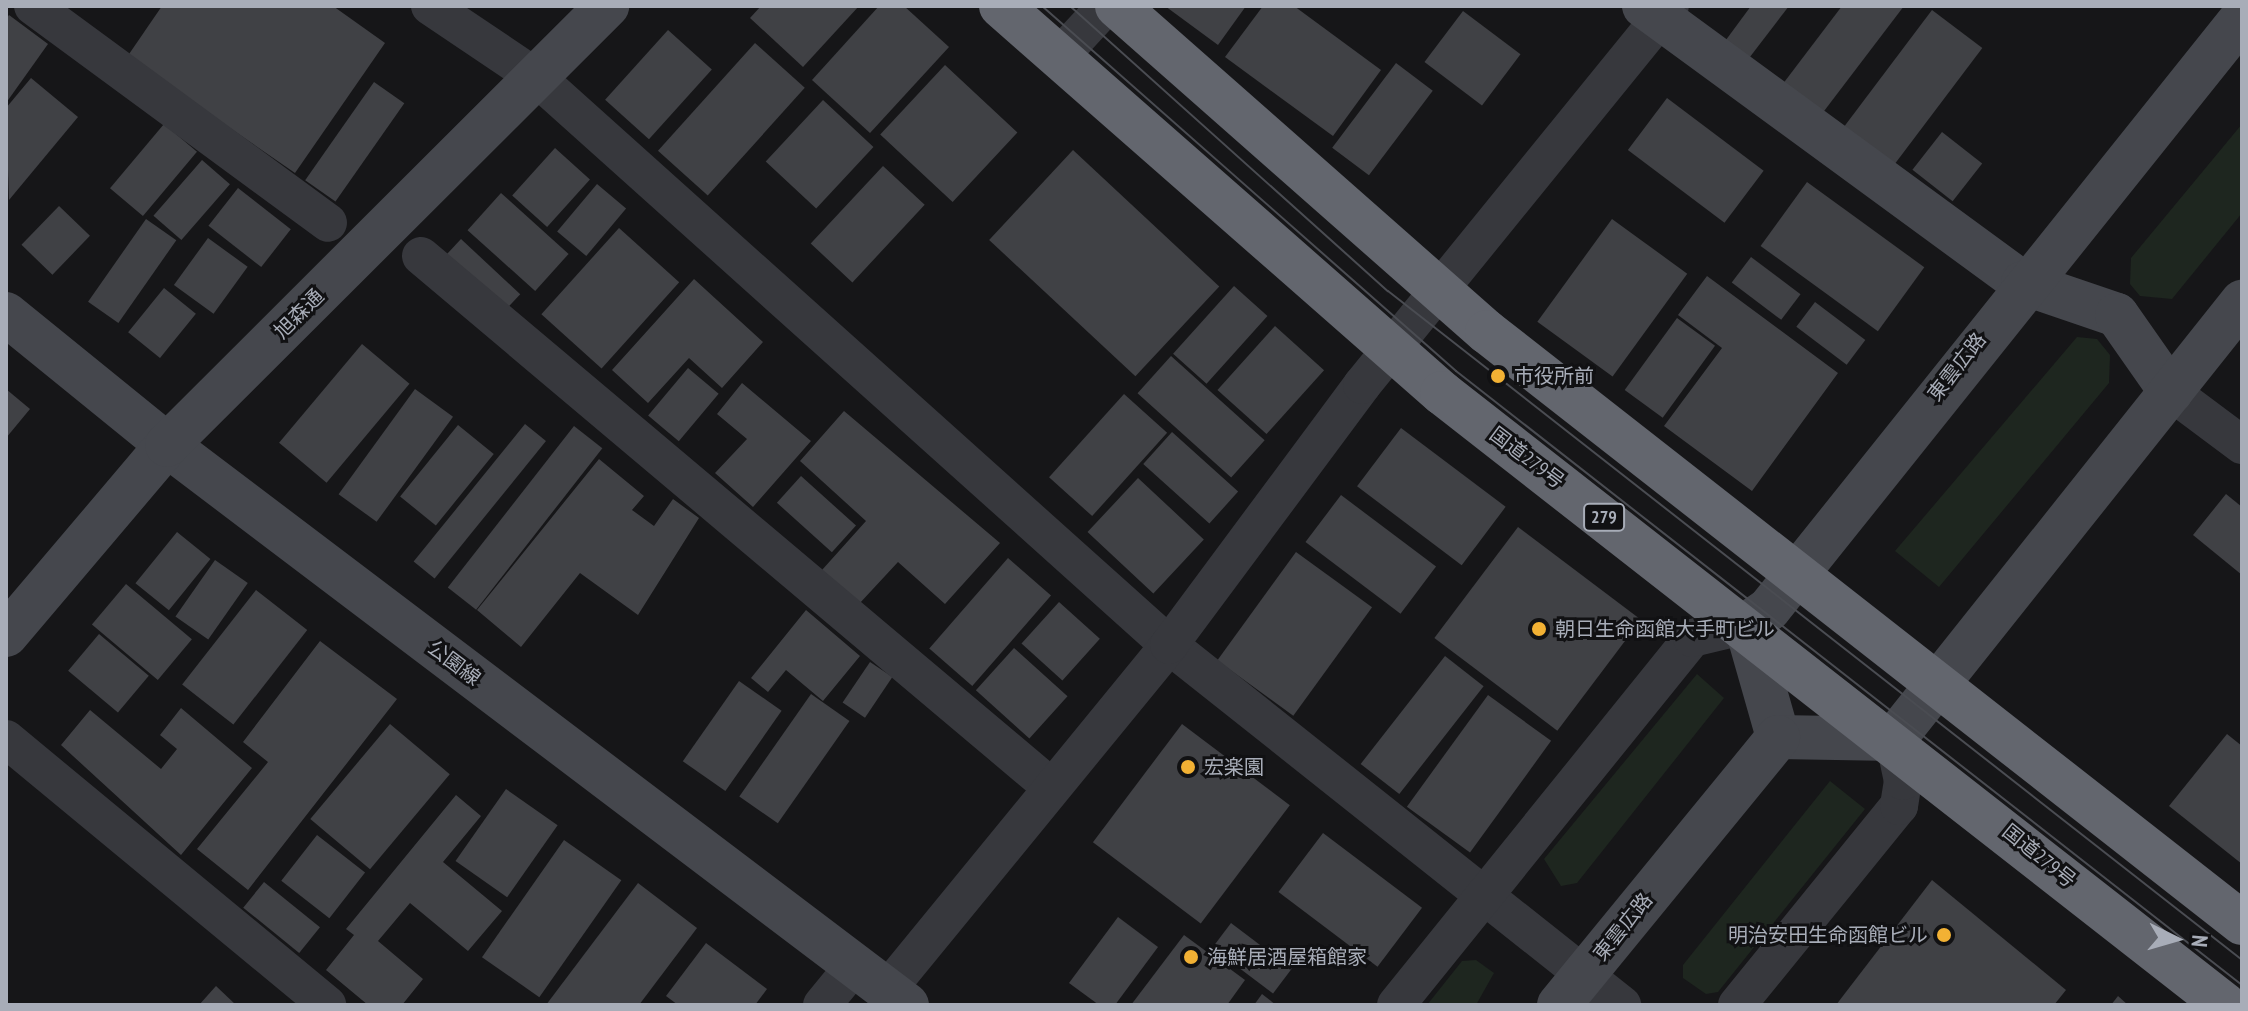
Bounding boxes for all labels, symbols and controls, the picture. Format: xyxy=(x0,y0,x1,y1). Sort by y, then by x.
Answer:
street label: 旭森通 xyxy=(269,284,329,344)
street label: 東雲広路 xyxy=(1923,328,1991,406)
place label: 市役所前 xyxy=(1514,364,1594,388)
marker: 市役所前 xyxy=(1489,367,1507,385)
street label: 国道279号 xyxy=(1485,422,1569,494)
road number: 279 xyxy=(1582,503,1626,531)
place label: 朝日生命函館大手町ビル xyxy=(1555,617,1775,641)
marker: 朝日生命函館大手町ビル xyxy=(1530,620,1548,638)
street label: 公園線 xyxy=(423,635,485,691)
place label: 宏楽園 xyxy=(1204,755,1264,779)
marker: 宏楽園 xyxy=(1179,758,1197,776)
street label: 国道279号 xyxy=(1998,819,2080,893)
street label: 東雲広路 xyxy=(1589,888,1657,966)
north arrow xyxy=(2136,899,2216,979)
place label: 明治安田生命函館ビル xyxy=(1728,923,1928,947)
marker: 明治安田生命函館ビル xyxy=(1935,926,1953,944)
text: N xyxy=(2185,934,2214,948)
place label: 海鮮居酒屋箱館家 xyxy=(1207,945,1367,969)
marker: 海鮮居酒屋箱館家 xyxy=(1182,948,1200,966)

